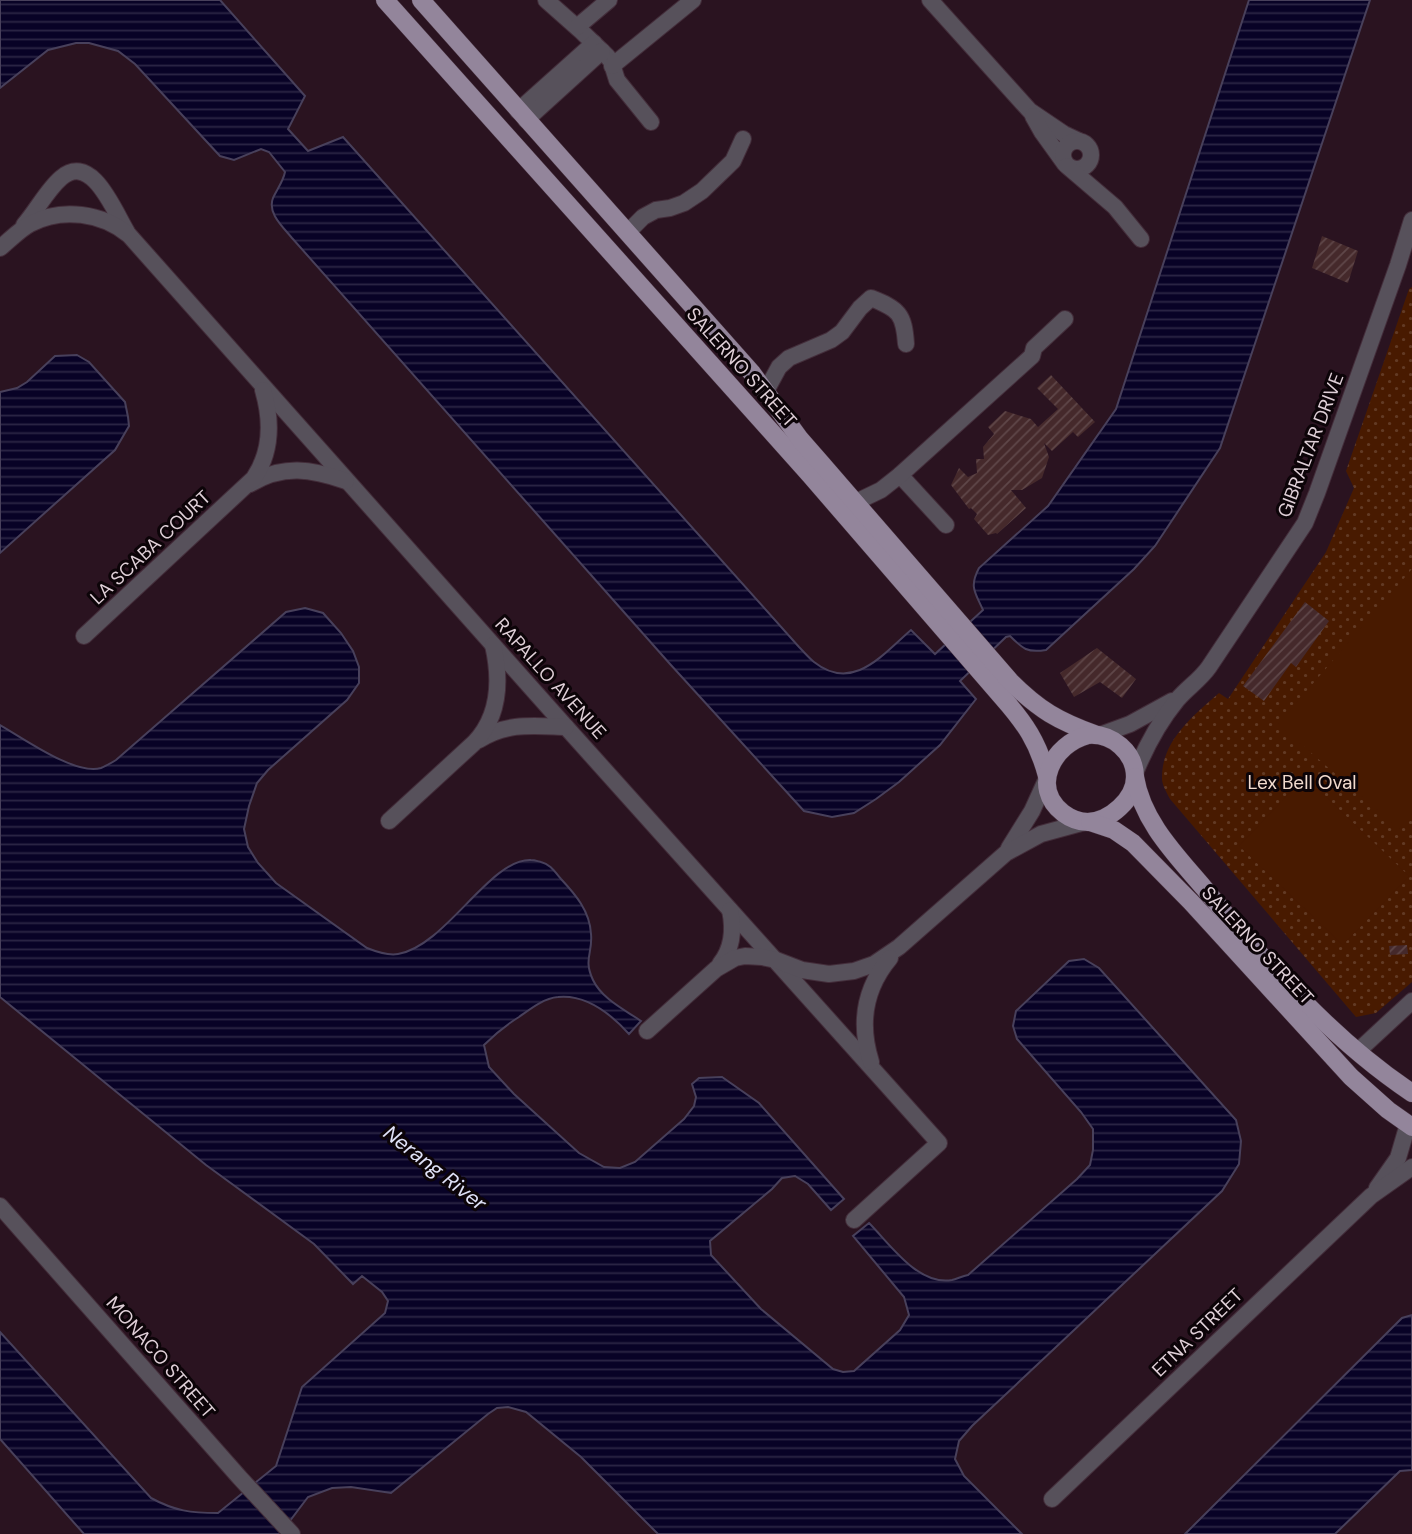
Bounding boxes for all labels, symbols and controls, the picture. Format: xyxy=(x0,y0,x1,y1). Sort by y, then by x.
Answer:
street label: SALERNO STREET xyxy=(681,302,802,433)
street label: GIBRALTAR DRIVE xyxy=(1271,370,1349,521)
street label: LA SCABA COURT xyxy=(85,485,216,610)
street label: RAPALLO AVENUE xyxy=(489,612,612,744)
park label: Lex Bell Oval xyxy=(1247,770,1357,795)
street label: SALERNO STREET xyxy=(1196,881,1319,1010)
water label: Nerang River xyxy=(378,1119,493,1218)
street label: ETNA STREET xyxy=(1147,1283,1248,1382)
street label: MONACO STREET xyxy=(101,1291,221,1424)

